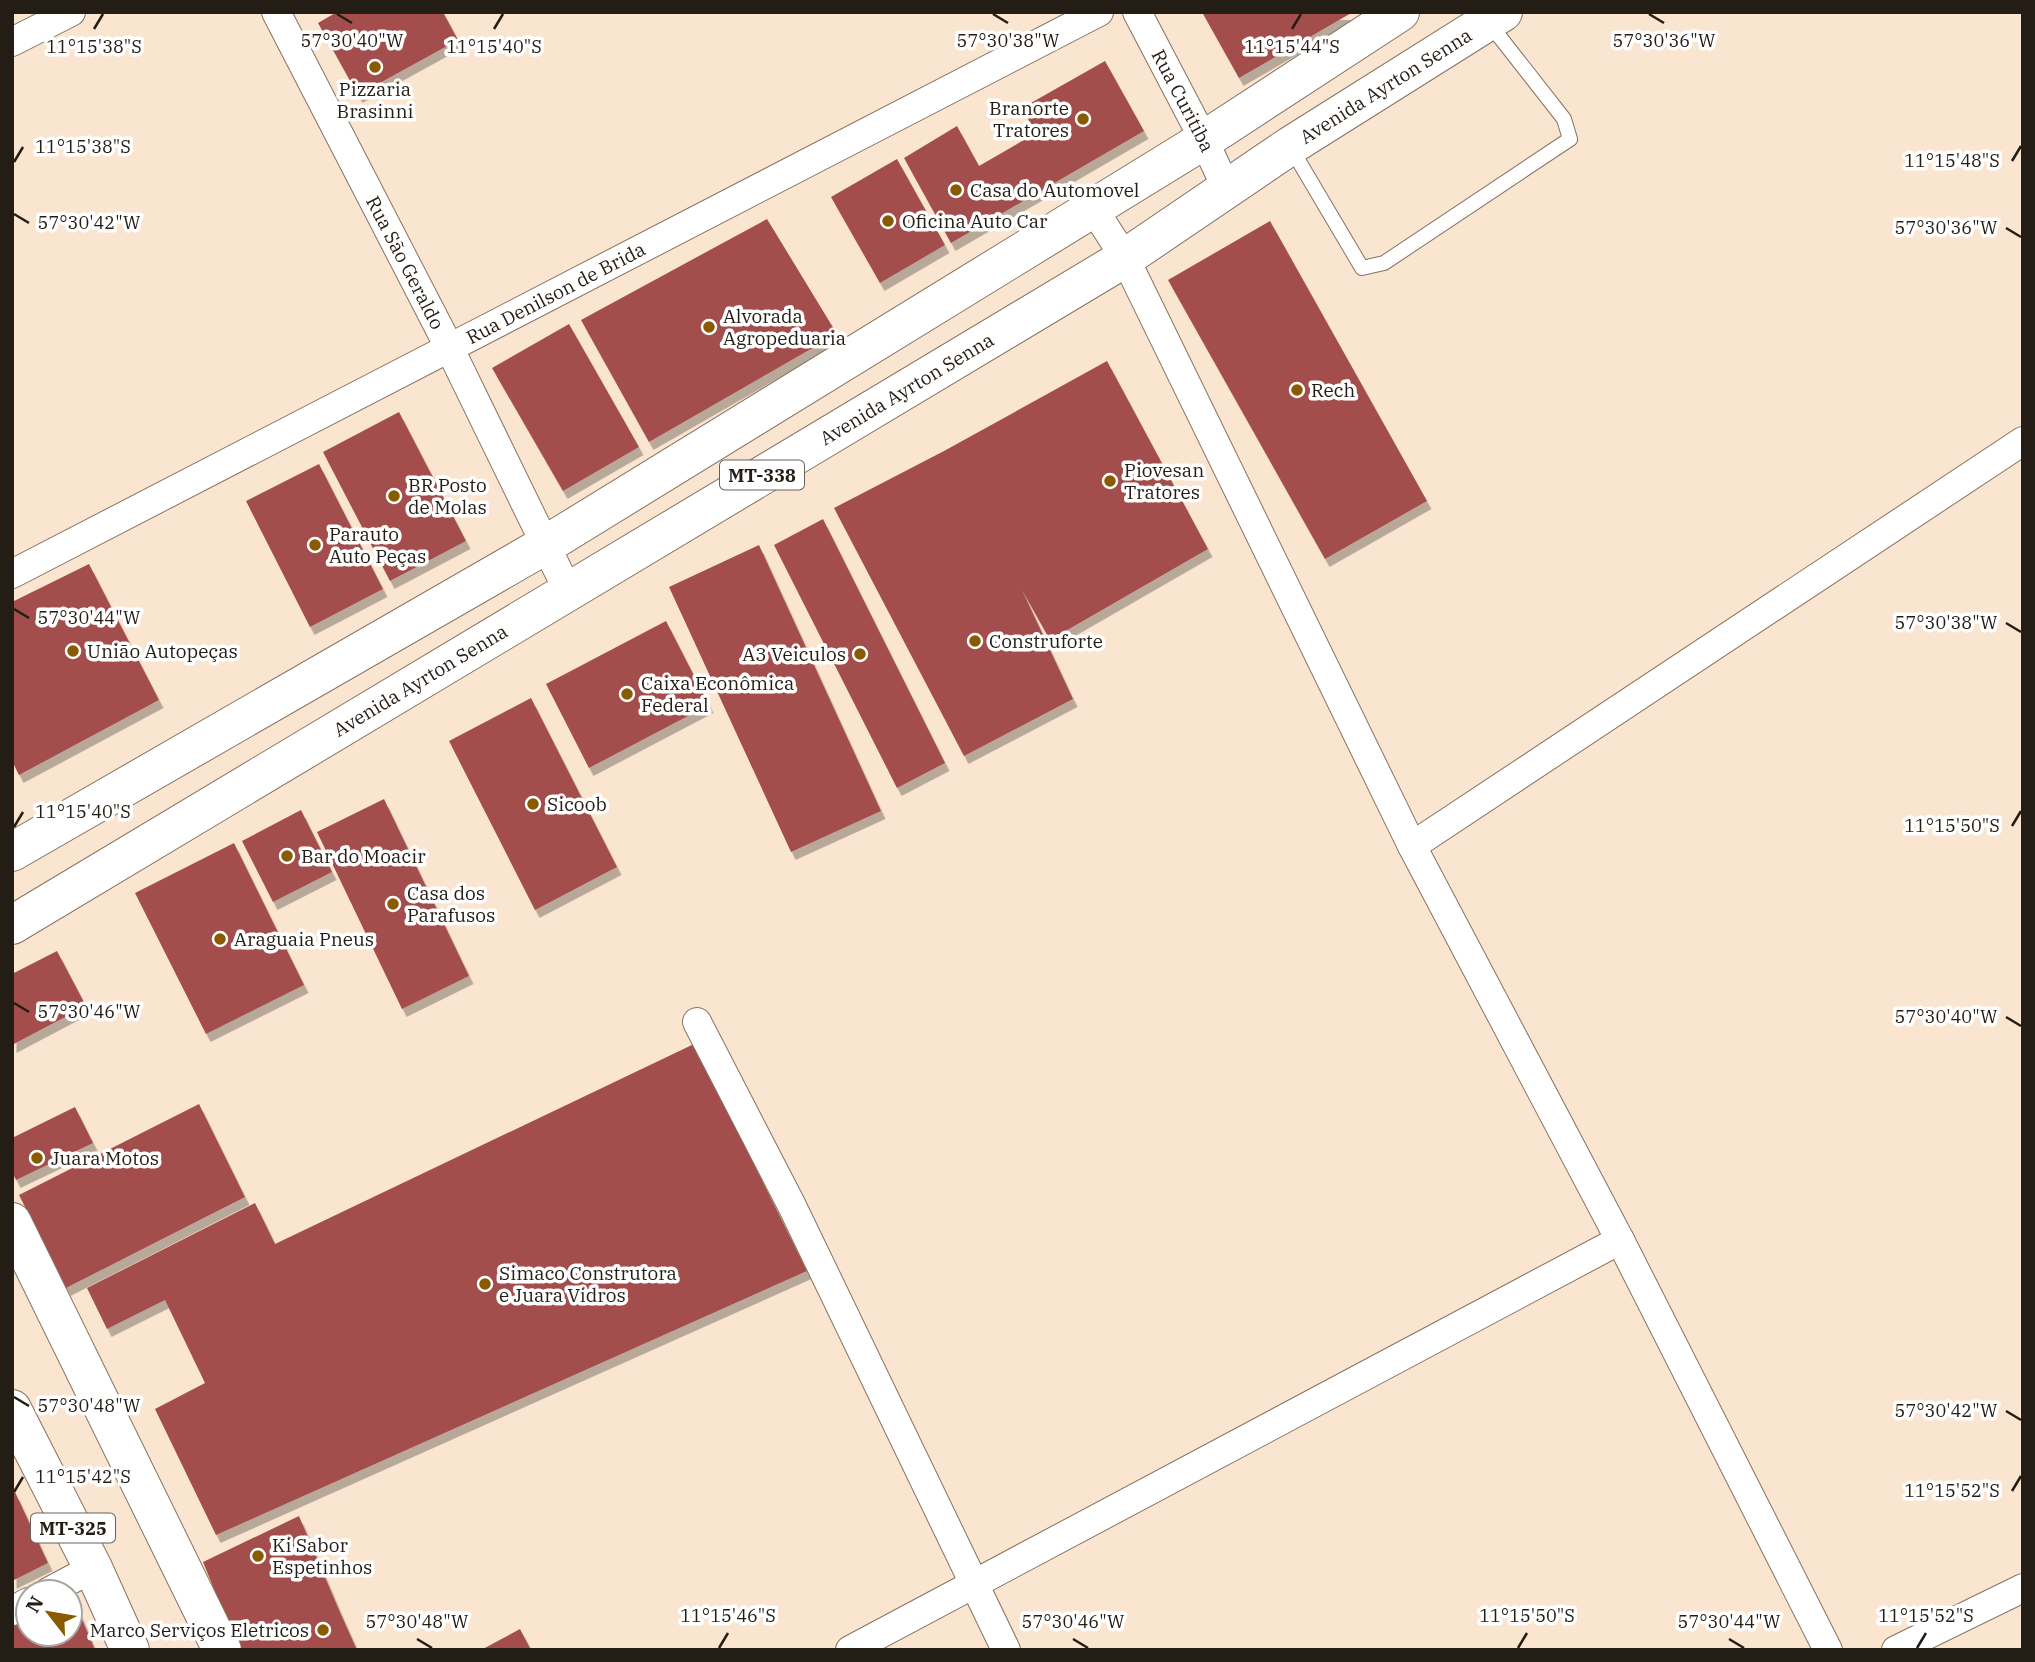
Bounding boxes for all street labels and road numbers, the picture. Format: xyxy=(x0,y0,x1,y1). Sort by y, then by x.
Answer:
street label: Avenida Ayrton Senna xyxy=(1295,23,1476,149)
street label: Rua Curitiba xyxy=(1147,45,1220,156)
street label: Rua São Geraldo xyxy=(361,192,450,333)
street label: Rua Denilson de Brida xyxy=(462,237,649,349)
street label: Avenida Ayrton Senna xyxy=(815,327,998,450)
road number: MT-338 xyxy=(720,461,804,490)
street label: Avenida Ayrton Senna xyxy=(329,619,512,742)
road number: MT-325 xyxy=(31,1513,115,1542)

